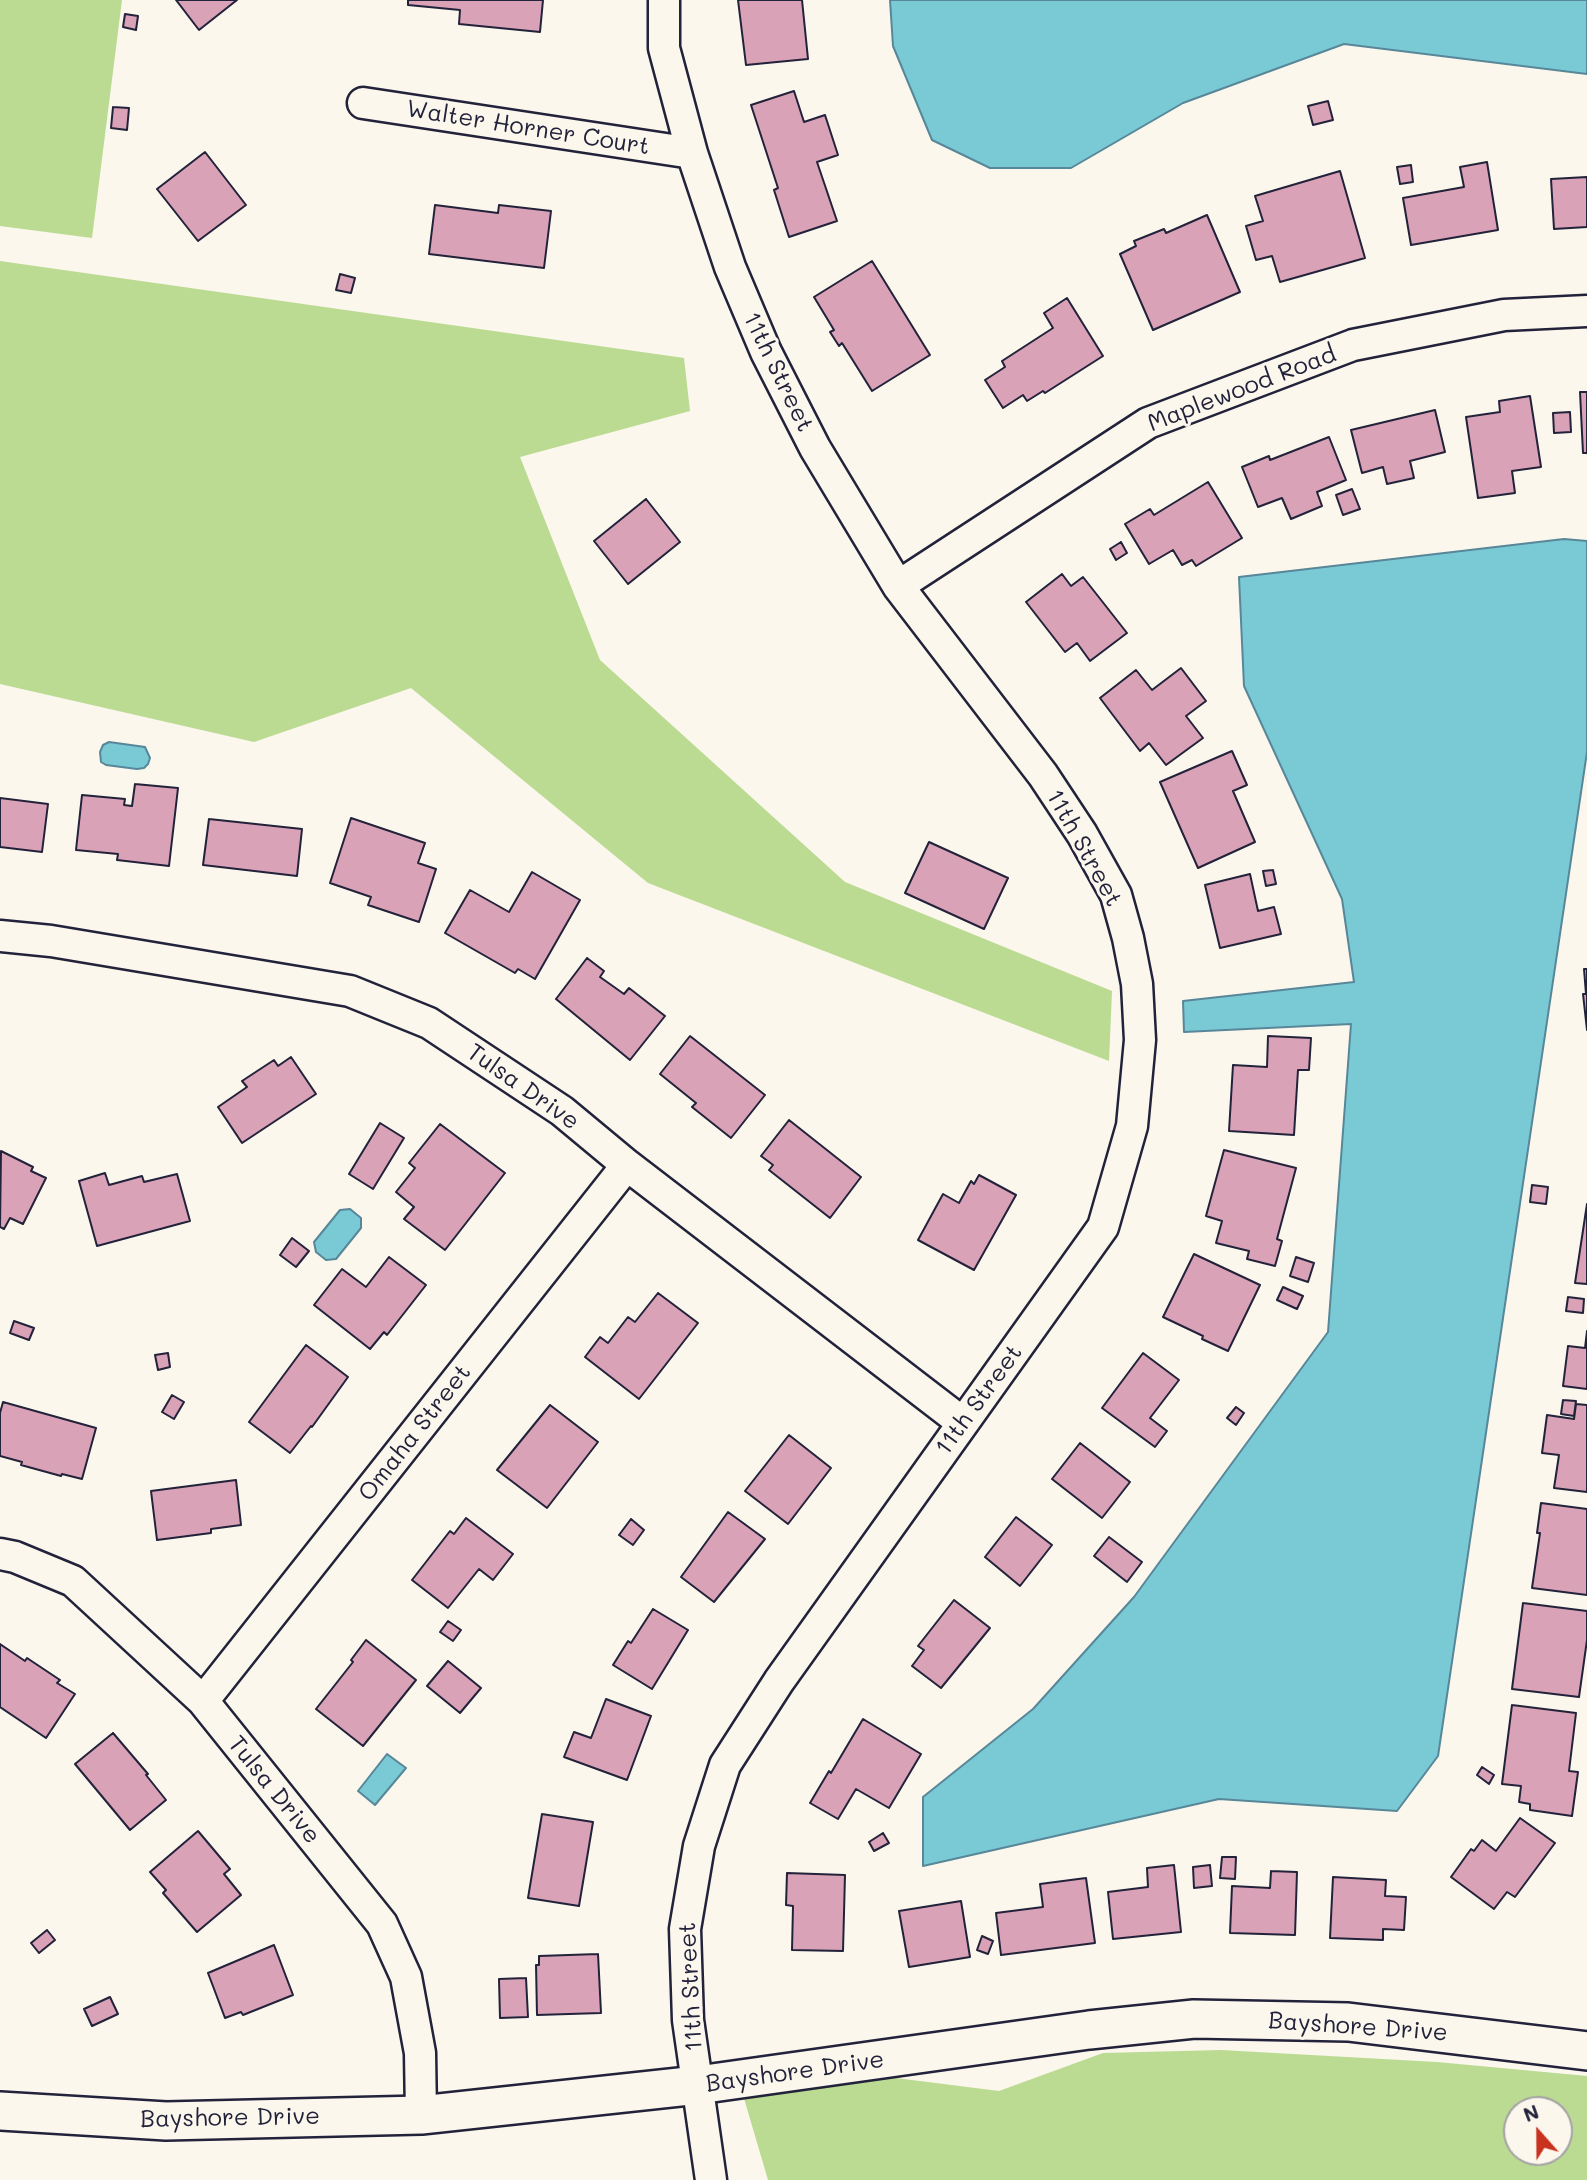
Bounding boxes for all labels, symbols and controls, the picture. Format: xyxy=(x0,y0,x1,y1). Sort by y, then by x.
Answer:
street label: Walter Horner Court xyxy=(404,95,652,161)
street label: 11th Street xyxy=(737,307,819,437)
street label: Maplewood Road xyxy=(1144,340,1340,438)
street label: 11th Street xyxy=(1040,784,1128,912)
street label: Tulsa Drive xyxy=(461,1038,585,1136)
street label: 11th Street xyxy=(929,1339,1029,1461)
street label: Omaha Street xyxy=(353,1359,477,1507)
street label: Tulsa Drive xyxy=(222,1730,326,1850)
street label: 11th Street xyxy=(673,1922,709,2052)
street label: Bayshore Drive xyxy=(1267,2006,1449,2048)
street label: Bayshore Drive xyxy=(704,2045,886,2099)
north arrow xyxy=(1503,2096,1573,2166)
text: N xyxy=(1520,2099,1542,2127)
street label: Bayshore Drive xyxy=(140,2102,320,2134)

